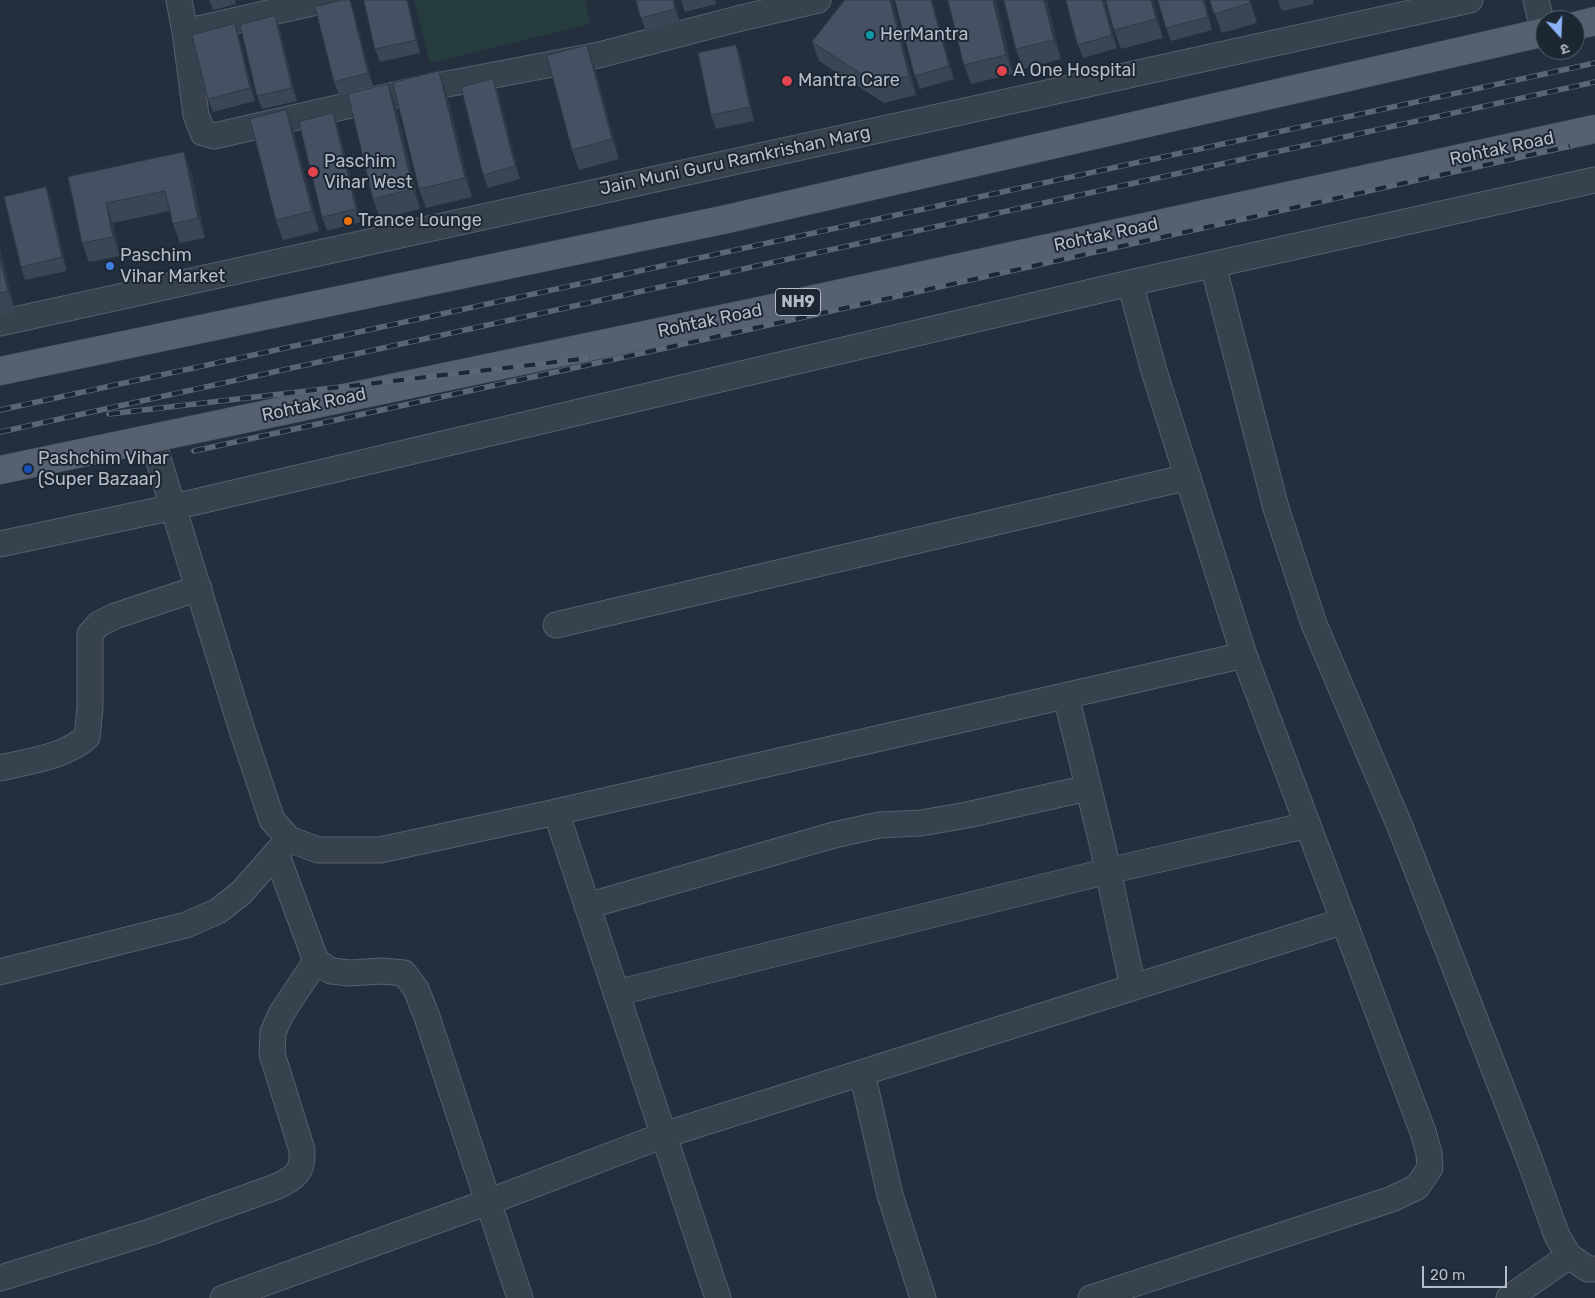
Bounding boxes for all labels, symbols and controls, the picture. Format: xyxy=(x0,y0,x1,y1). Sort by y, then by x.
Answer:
north arrow xyxy=(1535,10,1585,60)
place label: HerMantra xyxy=(880,24,968,46)
marker: HerMantra xyxy=(864,29,876,41)
text: उ xyxy=(1558,39,1572,58)
place label: A One Hospital xyxy=(1013,60,1136,82)
marker: A One Hospital xyxy=(995,64,1009,78)
place label: Mantra Care xyxy=(798,70,900,92)
marker: Mantra Care xyxy=(780,74,794,88)
street label: Jain Muni Guru Ramkrishan Marg xyxy=(598,122,872,200)
street label: Rohtak Road xyxy=(1448,127,1556,171)
place label: Paschim Vihar West xyxy=(324,151,413,193)
marker: Paschim Vihar West xyxy=(306,165,320,179)
place label: Trance Lounge xyxy=(358,210,482,232)
street label: Rohtak Road xyxy=(1052,213,1160,257)
marker: Trance Lounge xyxy=(342,215,354,227)
place label: Paschim Vihar Market xyxy=(120,245,225,288)
marker: Paschim Vihar Market xyxy=(104,260,116,272)
road number: NH9 xyxy=(776,288,820,316)
street label: Rohtak Road xyxy=(656,299,764,343)
street label: Rohtak Road xyxy=(260,383,368,427)
place label: Pashchim Vihar (Super Bazaar) xyxy=(38,448,169,490)
marker: Pashchim Vihar (Super Bazaar) xyxy=(22,463,34,475)
scale bar xyxy=(1425,1256,1510,1288)
text: 20 m xyxy=(1430,1266,1465,1284)

